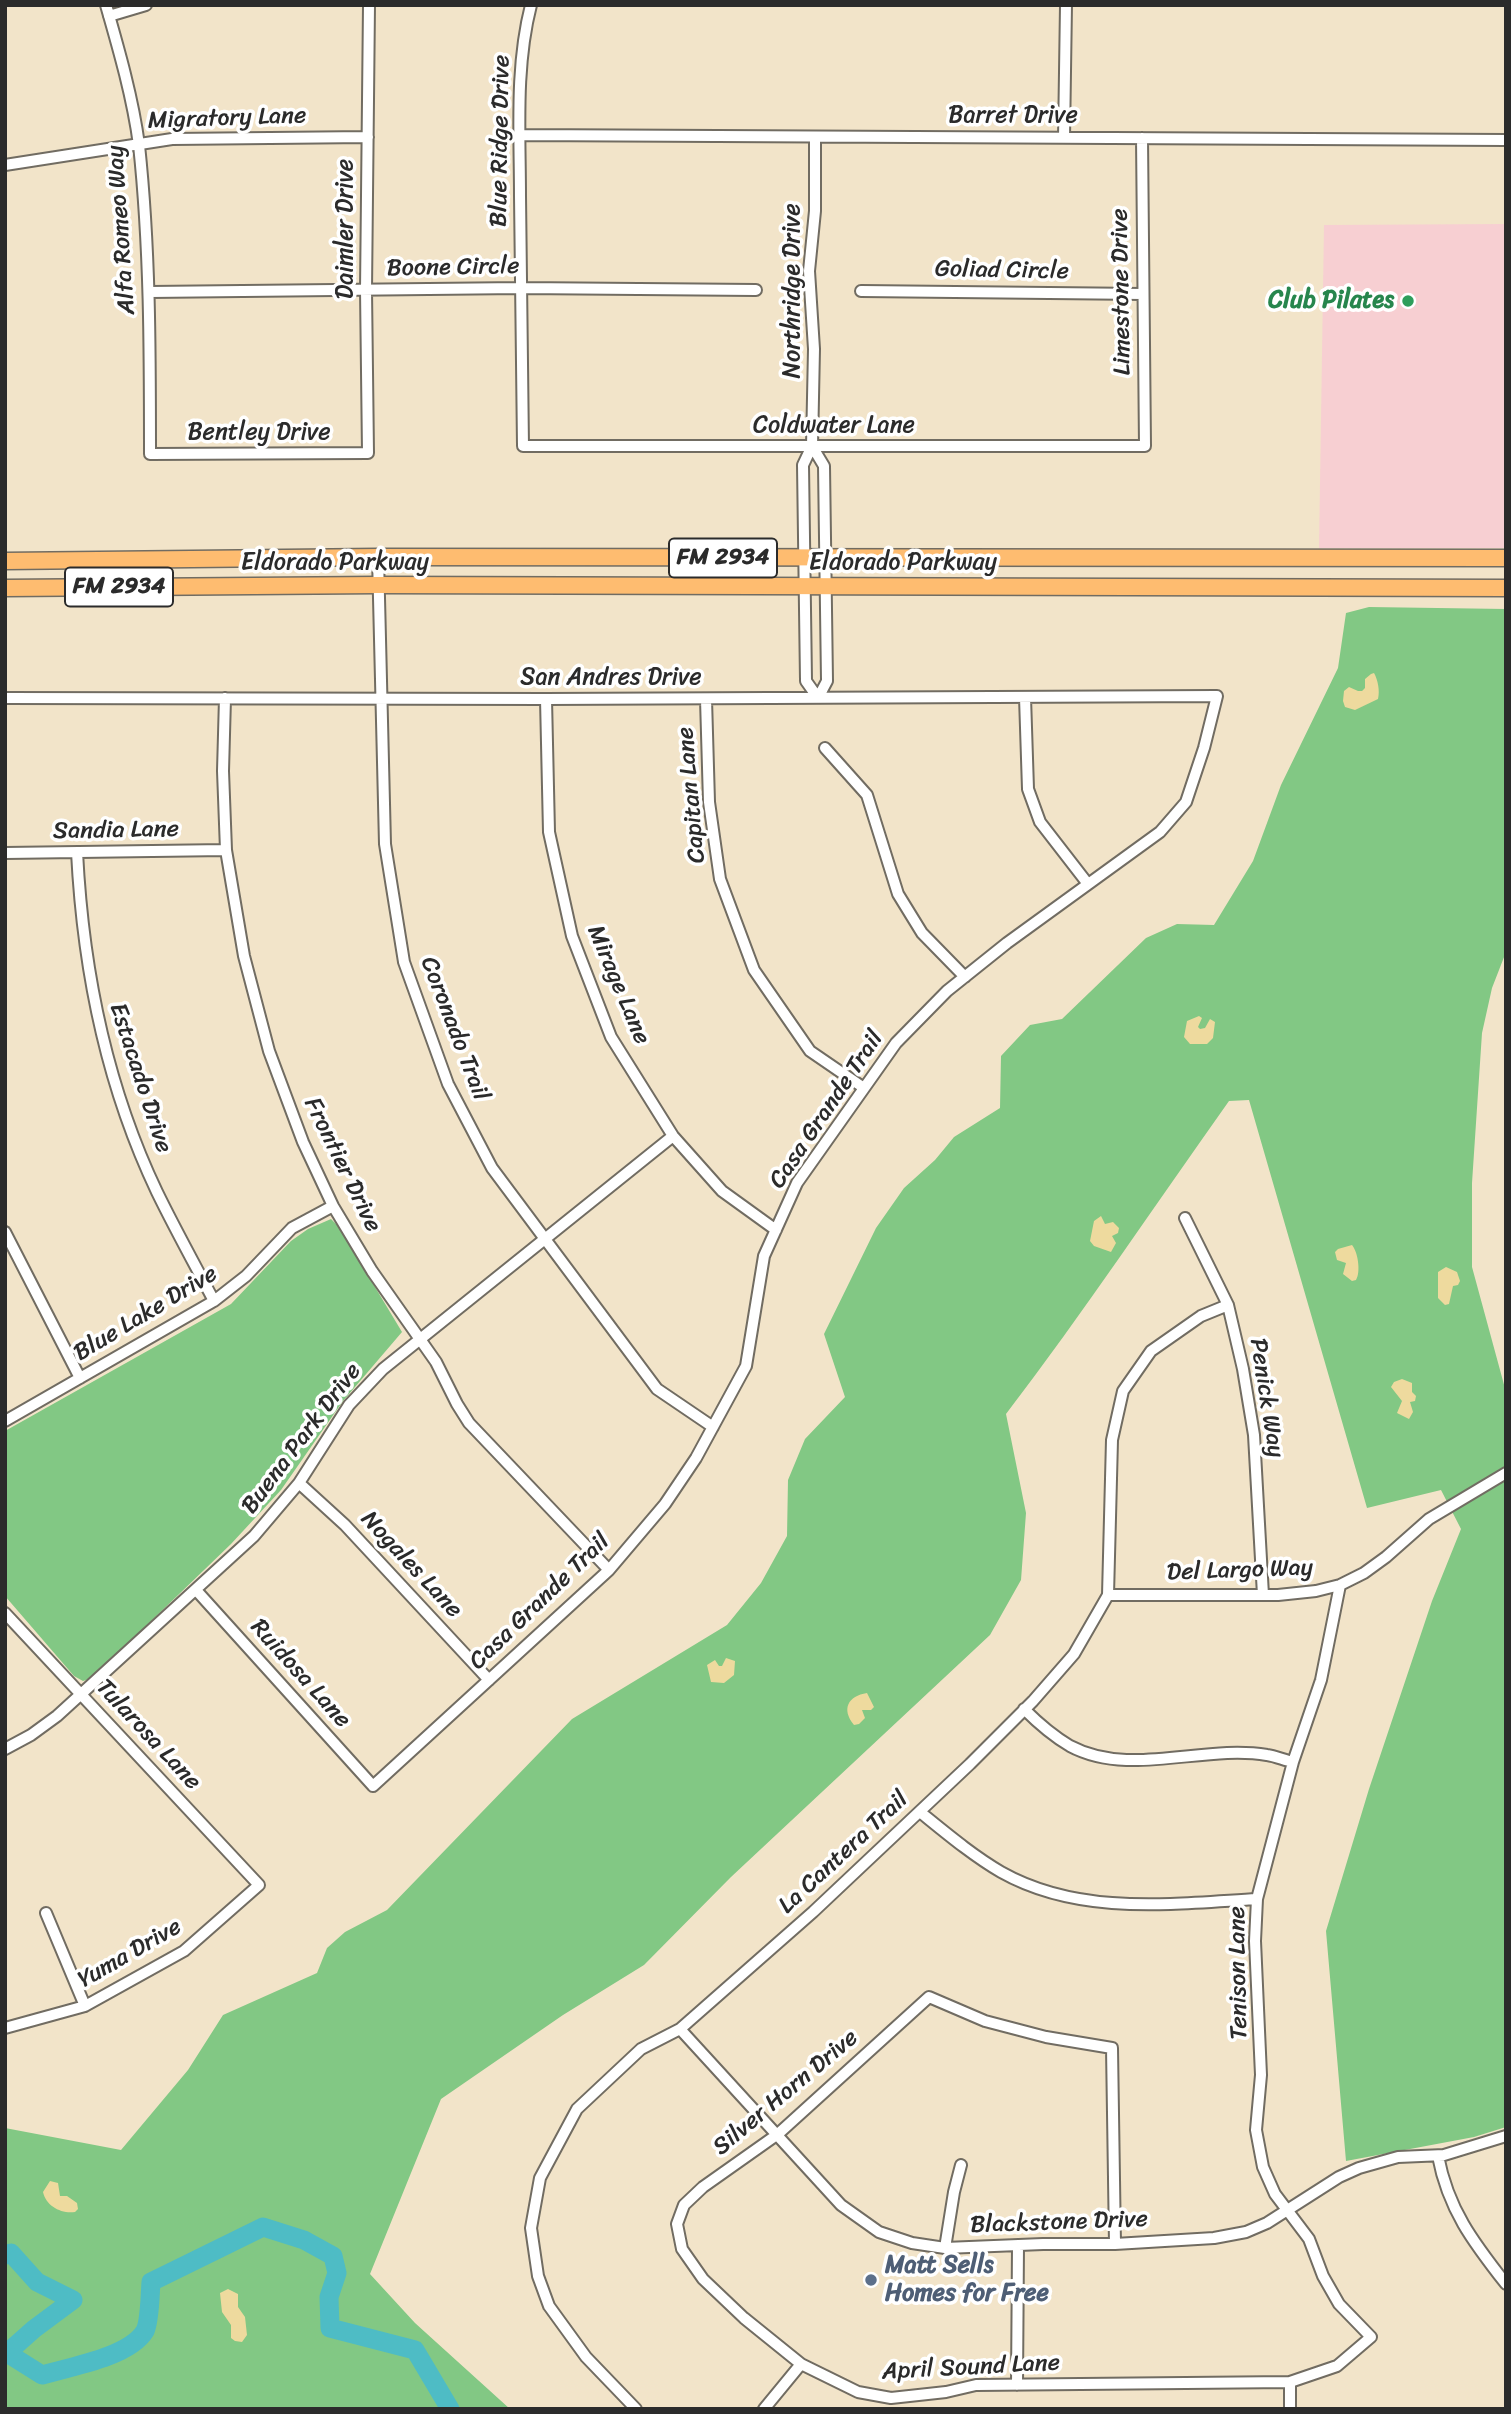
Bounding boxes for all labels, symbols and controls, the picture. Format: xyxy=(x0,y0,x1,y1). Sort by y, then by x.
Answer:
street label: Blue Ridge Drive xyxy=(485,55,517,227)
street label: Migratory Lane xyxy=(147,102,307,136)
street label: Barret Drive xyxy=(948,102,1078,130)
street label: Alfa Romeo Way xyxy=(102,144,142,316)
street label: Daimler Drive xyxy=(332,159,360,299)
street label: Northridge Drive xyxy=(779,203,807,379)
street label: Limestone Drive xyxy=(1106,208,1138,376)
street label: Boone Circle xyxy=(386,252,520,284)
street label: Goliad Circle xyxy=(935,255,1069,287)
place label: Club Pilates xyxy=(1268,287,1394,315)
marker: Club Pilates xyxy=(1400,293,1416,309)
street label: Coldwater Lane xyxy=(753,412,915,440)
street label: Bentley Drive xyxy=(187,419,331,447)
road number: FM 2934 xyxy=(669,538,777,578)
street label: Eldorado Parkway xyxy=(241,549,429,577)
street label: Eldorado Parkway xyxy=(809,549,997,577)
road number: FM 2934 xyxy=(65,568,173,607)
street label: San Andres Drive xyxy=(520,664,702,692)
street label: Capitan Lane xyxy=(672,726,712,864)
street label: Sandia Lane xyxy=(53,816,179,846)
street label: Mirage Lane xyxy=(580,921,656,1049)
street label: Coronado Trail xyxy=(413,953,495,1105)
street label: Estacado Drive xyxy=(102,999,178,1157)
street label: Casa Grande Trail xyxy=(764,1026,890,1194)
street label: Frontier Drive xyxy=(297,1093,387,1237)
street label: Blue Lake Drive xyxy=(69,1260,223,1368)
street label: Penick Way xyxy=(1242,1336,1290,1460)
street label: Buena Park Drive xyxy=(236,1358,368,1520)
street label: Nogales Lane xyxy=(354,1505,468,1625)
street label: Casa Grande Trail xyxy=(464,1528,616,1676)
street label: Del Largo Way xyxy=(1166,1554,1314,1588)
street label: Ruidosa Lane xyxy=(244,1614,356,1734)
street label: Tularosa Lane xyxy=(89,1674,207,1796)
street label: La Cantera Trail xyxy=(773,1786,915,1920)
street label: Tenison Lane xyxy=(1223,1906,1255,2040)
street label: Yuma Drive xyxy=(73,1913,187,1995)
street label: Silver Horn Drive xyxy=(708,2024,864,2162)
street label: Blackstone Drive xyxy=(970,2206,1148,2240)
place label: Matt Sells Homes for Free xyxy=(885,2252,1049,2308)
marker: Matt Sells Homes for Free xyxy=(863,2272,879,2288)
street label: April Sound Lane xyxy=(881,2349,1061,2387)

